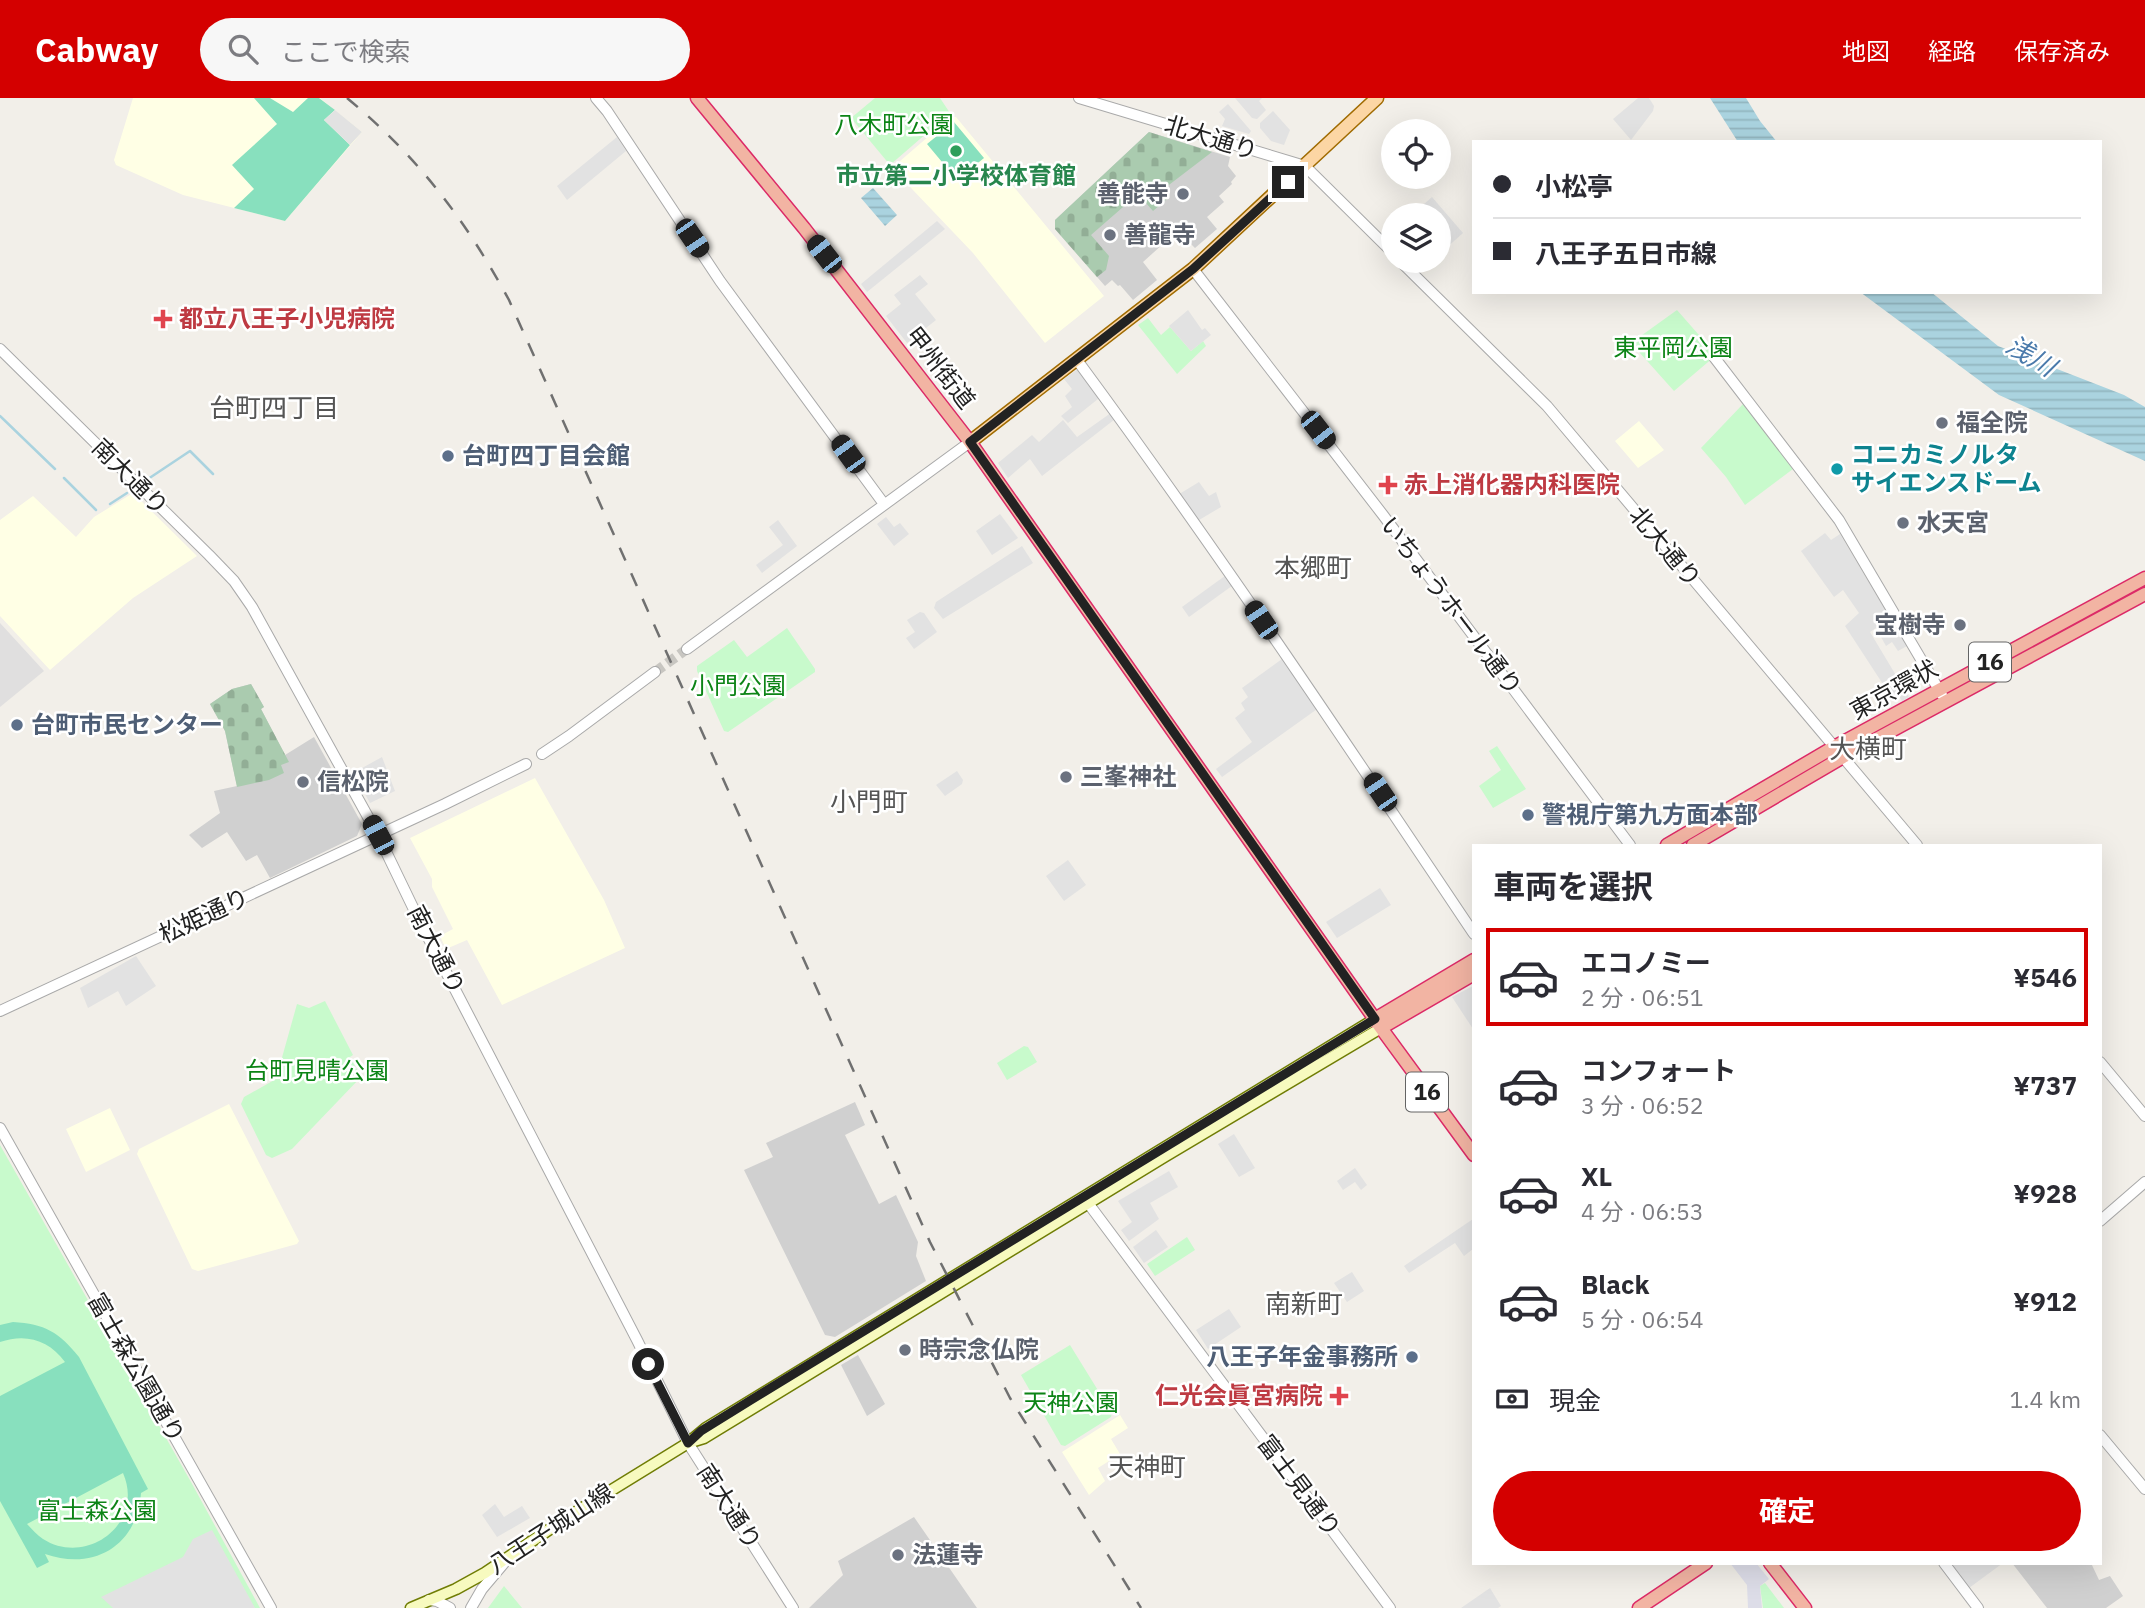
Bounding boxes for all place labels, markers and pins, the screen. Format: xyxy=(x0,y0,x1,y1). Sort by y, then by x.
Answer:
marker: 市立第二小学校体育館 xyxy=(948,143,964,159)
place label: 市立第二小学校体育館 xyxy=(836,159,1076,191)
place label: 善能寺 xyxy=(1097,177,1169,209)
marker: 善能寺 xyxy=(1175,186,1191,202)
place label: 善龍寺 xyxy=(1124,218,1196,250)
marker: 善龍寺 xyxy=(1102,227,1118,243)
place label: 都立八王子小児病院 xyxy=(179,302,395,334)
marker: 都立八王子小児病院 xyxy=(153,309,173,329)
place label: 福全院 xyxy=(1956,406,2028,438)
marker: 福全院 xyxy=(1934,415,1950,431)
place label: コニカミノルタ サイエンスドーム xyxy=(1851,438,2042,498)
place label: 台町四丁目会館 xyxy=(462,439,630,471)
marker: 台町四丁目会館 xyxy=(440,448,456,464)
marker: コニカミノルタ サイエンスドーム xyxy=(1829,461,1845,477)
place label: 赤上消化器内科医院 xyxy=(1404,468,1620,500)
marker: 赤上消化器内科医院 xyxy=(1378,475,1398,495)
place label: 水天宮 xyxy=(1917,506,1989,538)
marker: 水天宮 xyxy=(1895,515,1911,531)
place label: 宝樹寺 xyxy=(1874,608,1946,640)
marker: 宝樹寺 xyxy=(1952,617,1968,633)
place label: 台町市民センター xyxy=(31,708,223,740)
marker: 台町市民センター xyxy=(9,717,25,733)
place label: 三峯神社 xyxy=(1080,760,1176,792)
place label: 信松院 xyxy=(317,765,389,797)
marker: 三峯神社 xyxy=(1058,769,1074,785)
marker: 信松院 xyxy=(295,774,311,790)
place label: 警視庁第九方面本部 xyxy=(1542,798,1758,830)
marker: 警視庁第九方面本部 xyxy=(1520,807,1536,823)
place label: 時宗念仏院 xyxy=(919,1333,1039,1365)
place label: 八王子年金事務所 xyxy=(1206,1340,1398,1372)
marker: 時宗念仏院 xyxy=(897,1342,913,1358)
marker: 八王子年金事務所 xyxy=(1404,1349,1420,1365)
place label: 仁光会眞宮病院 xyxy=(1155,1379,1323,1411)
marker: 仁光会眞宮病院 xyxy=(1329,1386,1349,1406)
place label: 法蓮寺 xyxy=(912,1538,984,1570)
marker: 法蓮寺 xyxy=(890,1547,906,1563)

